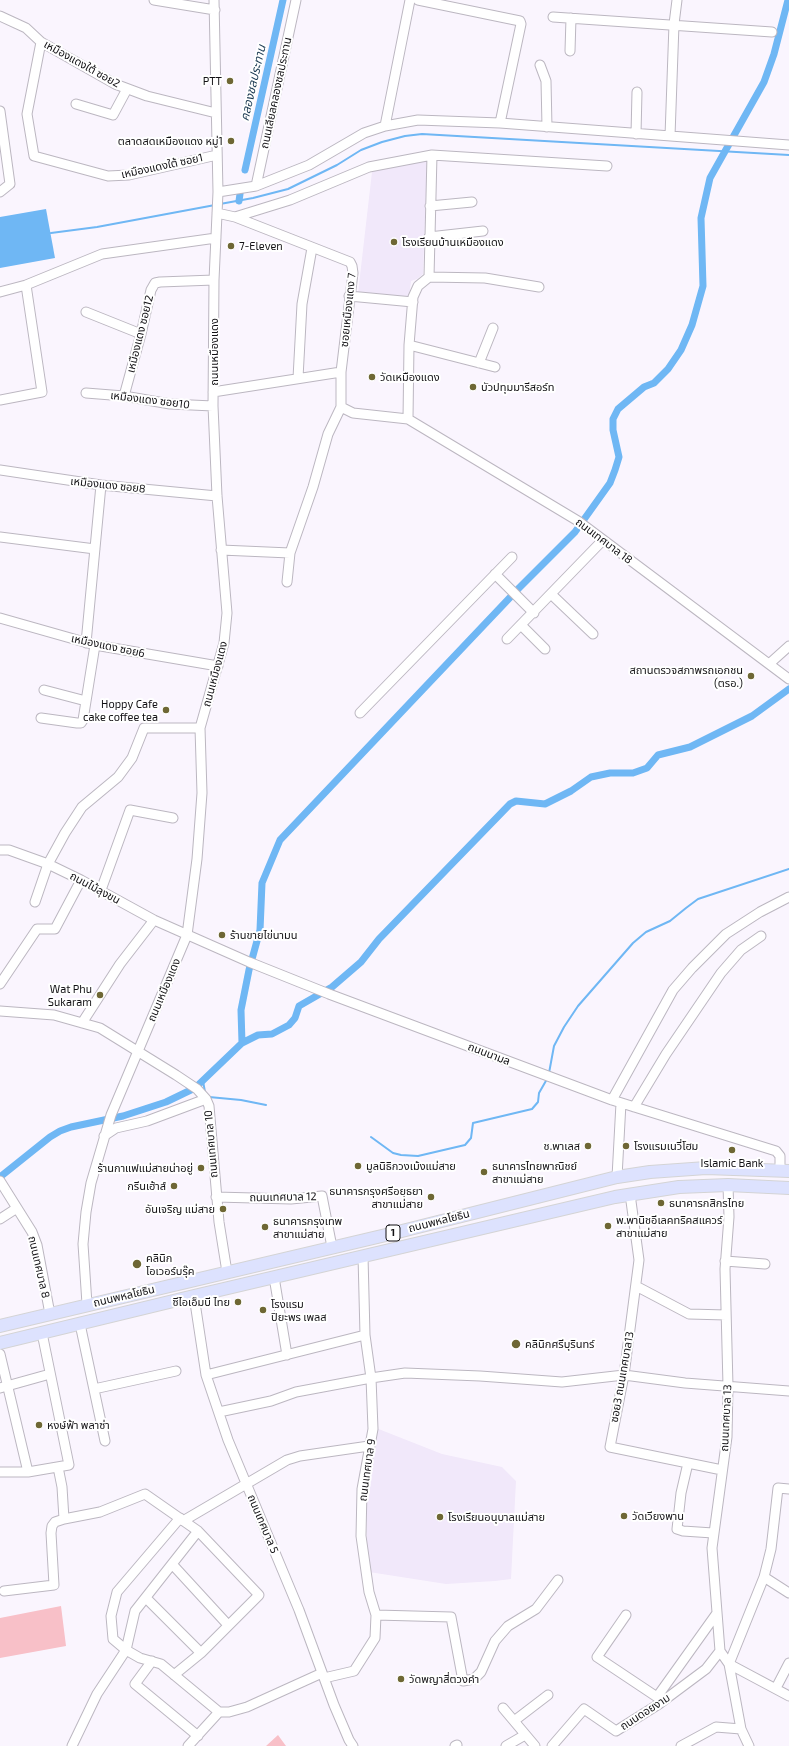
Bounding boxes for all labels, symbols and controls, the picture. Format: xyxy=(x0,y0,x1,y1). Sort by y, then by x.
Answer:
street label: ถนนเลียลคลองชลประทาน xyxy=(258,36,294,150)
street label: เหมืองแดงใต้ ซอย2 xyxy=(42,38,122,90)
water label: คลองชลประทาน xyxy=(237,44,269,122)
place label: PTT xyxy=(203,74,222,88)
marker: PTT xyxy=(225,76,235,86)
place label: ตลาดสดเหมืองแดง หมู่1 xyxy=(118,134,223,148)
marker: ตลาดสดเหมืองแดง หมู่1 xyxy=(226,136,236,146)
street label: เหมืองแดงใต้ ซอย1 xyxy=(120,151,204,181)
place label: โรงเรียนบ้านเหมืองแดง xyxy=(402,235,504,249)
marker: โรงเรียนบ้านเหมืองแดง xyxy=(389,237,399,247)
place label: 7-Eleven xyxy=(239,239,283,253)
marker: 7-Eleven xyxy=(226,241,236,251)
street label: ซอยเหมืองแดง 7 xyxy=(338,272,358,348)
street label: เหมืองแดง ซอย12 xyxy=(124,294,156,374)
street label: ถนนเหมืองแดง xyxy=(207,318,221,386)
place label: วัดเหมืองแดง xyxy=(380,370,440,384)
marker: วัดเหมืองแดง xyxy=(367,372,377,382)
place label: บัวปทุมมารีสอร์ท xyxy=(481,380,554,394)
marker: บัวปทุมมารีสอร์ท xyxy=(468,382,478,392)
street label: เหมืองแดง ซอย10 xyxy=(110,389,190,411)
street label: เหมืองแดง ซอย8 xyxy=(70,474,146,496)
street label: ถนนเทศบาล 18 xyxy=(573,515,635,567)
street label: เหมืองแดง ซอย6 xyxy=(70,632,146,660)
street label: ถนนเหมืองแดง xyxy=(200,640,230,708)
place label: สถานตรวจสภาพรถเอกชน (ตรอ.) xyxy=(629,663,743,689)
marker: สถานตรวจสภาพรถเอกชน (ตรอ.) xyxy=(746,671,756,681)
place label: Hoppy Cafe cake coffee tea xyxy=(83,697,158,723)
marker: Hoppy Cafe cake coffee tea xyxy=(161,705,171,715)
street label: ถนนไม้ลุงขน xyxy=(68,869,122,907)
place label: ร้านขายไข่นามน xyxy=(230,928,298,942)
marker: ร้านขายไข่นามน xyxy=(217,930,227,940)
street label: ถนนเหมืองแดง xyxy=(145,956,183,1024)
place label: Wat Phu Sukaram xyxy=(48,982,92,1008)
marker: Wat Phu Sukaram xyxy=(95,990,105,1000)
street label: ถนนนามล xyxy=(466,1040,512,1068)
street label: ถนนเทศบาล 10 xyxy=(201,1110,221,1178)
place label: ช.พาเลส xyxy=(544,1139,580,1153)
place label: โรงแรมเนวี่โฮม xyxy=(634,1139,698,1153)
marker: ช.พาเลส xyxy=(583,1141,593,1151)
marker: โรงแรมเนวี่โฮม xyxy=(621,1141,631,1151)
marker: Islamic Bank xyxy=(727,1145,737,1155)
place label: Islamic Bank xyxy=(701,1156,763,1170)
place label: มูลนิธิกวงเม้งแม่สาย xyxy=(366,1159,456,1173)
place label: ธนาคารไทยพาณิชย์ สาขาแม่สาย xyxy=(492,1159,577,1185)
place label: ร้านกาแฟแม่สายน่าอยู่ xyxy=(97,1161,193,1175)
marker: มูลนิธิกวงเม้งแม่สาย xyxy=(353,1161,363,1171)
marker: ร้านกาแฟแม่สายน่าอยู่ xyxy=(196,1163,206,1173)
marker: ธนาคารไทยพาณิชย์ สาขาแม่สาย xyxy=(479,1167,489,1177)
place label: กรีนเฮ้าส์ xyxy=(127,1179,166,1193)
marker: กรีนเฮ้าส์ xyxy=(169,1181,179,1191)
place label: ธนาคารกรุงศรีอยุธยา สาขาแม่สาย xyxy=(329,1184,423,1210)
street label: ถนนเทศบาล 12 xyxy=(249,1190,317,1204)
marker: ธนาคารกรุงศรีอยุธยา สาขาแม่สาย xyxy=(426,1192,436,1202)
place label: ธนาคารกสิกรไทย xyxy=(669,1196,744,1210)
marker: ธนาคารกสิกรไทย xyxy=(656,1198,666,1208)
place label: อันเจริญ แม่สาย xyxy=(145,1202,215,1216)
marker: อันเจริญ แม่สาย xyxy=(218,1204,228,1214)
street label: ถนนพหลโยธิน xyxy=(407,1207,471,1235)
place label: พ.พานิชอีเลคทริคสแควร์ สาขาแม่สาย xyxy=(616,1213,722,1239)
place label: ธนาคารกรุงเทพ สาขาแม่สาย xyxy=(273,1214,342,1240)
marker: พ.พานิชอีเลคทริคสแควร์ สาขาแม่สาย xyxy=(603,1221,613,1231)
marker: ธนาคารกรุงเทพ สาขาแม่สาย xyxy=(260,1222,270,1232)
road number: 1 xyxy=(386,1225,400,1241)
street label: ถนนเทศบาล 8 xyxy=(25,1235,53,1299)
place label: คลินิก โอเวอร์บรุ๊ค xyxy=(146,1251,195,1277)
marker: คลินิก โอเวอร์บรุ๊ค xyxy=(131,1258,143,1270)
street label: ถนนพหลโยธิน xyxy=(92,1283,156,1309)
place label: ซีไอเอ็มบี ไทย xyxy=(172,1295,230,1309)
marker: ซีไอเอ็มบี ไทย xyxy=(233,1297,243,1307)
place label: โรงแรม ปิยะพร เพลส xyxy=(271,1297,327,1323)
marker: โรงแรม ปิยะพร เพลส xyxy=(258,1305,268,1315)
street label: ซอย3 ถนนเทศบาล13 xyxy=(607,1330,637,1424)
place label: คลินิกศรีบุรินทร์ xyxy=(525,1337,594,1351)
marker: คลินิกศรีบุรินทร์ xyxy=(510,1338,522,1350)
street label: ถนนเทศบาล 13 xyxy=(718,1384,734,1452)
place label: หงษ์ฟ้า พลาซ่า xyxy=(47,1418,110,1432)
marker: หงษ์ฟ้า พลาซ่า xyxy=(34,1420,44,1430)
street label: ถนนเทศบาล 9 xyxy=(356,1438,378,1502)
street label: ถนนเทศบาล 5 xyxy=(245,1493,281,1555)
place label: วัดเวียงพาน xyxy=(632,1509,684,1523)
place label: โรงเรียนอนุบาลแม่สาย xyxy=(448,1510,545,1524)
marker: วัดเวียงพาน xyxy=(619,1511,629,1521)
marker: โรงเรียนอนุบาลแม่สาย xyxy=(435,1512,445,1522)
place label: วัดพญาสี่ตวงคำ xyxy=(409,1672,479,1686)
marker: วัดพญาสี่ตวงคำ xyxy=(396,1674,406,1684)
street label: ถนนดอยงาม xyxy=(618,1691,672,1733)

